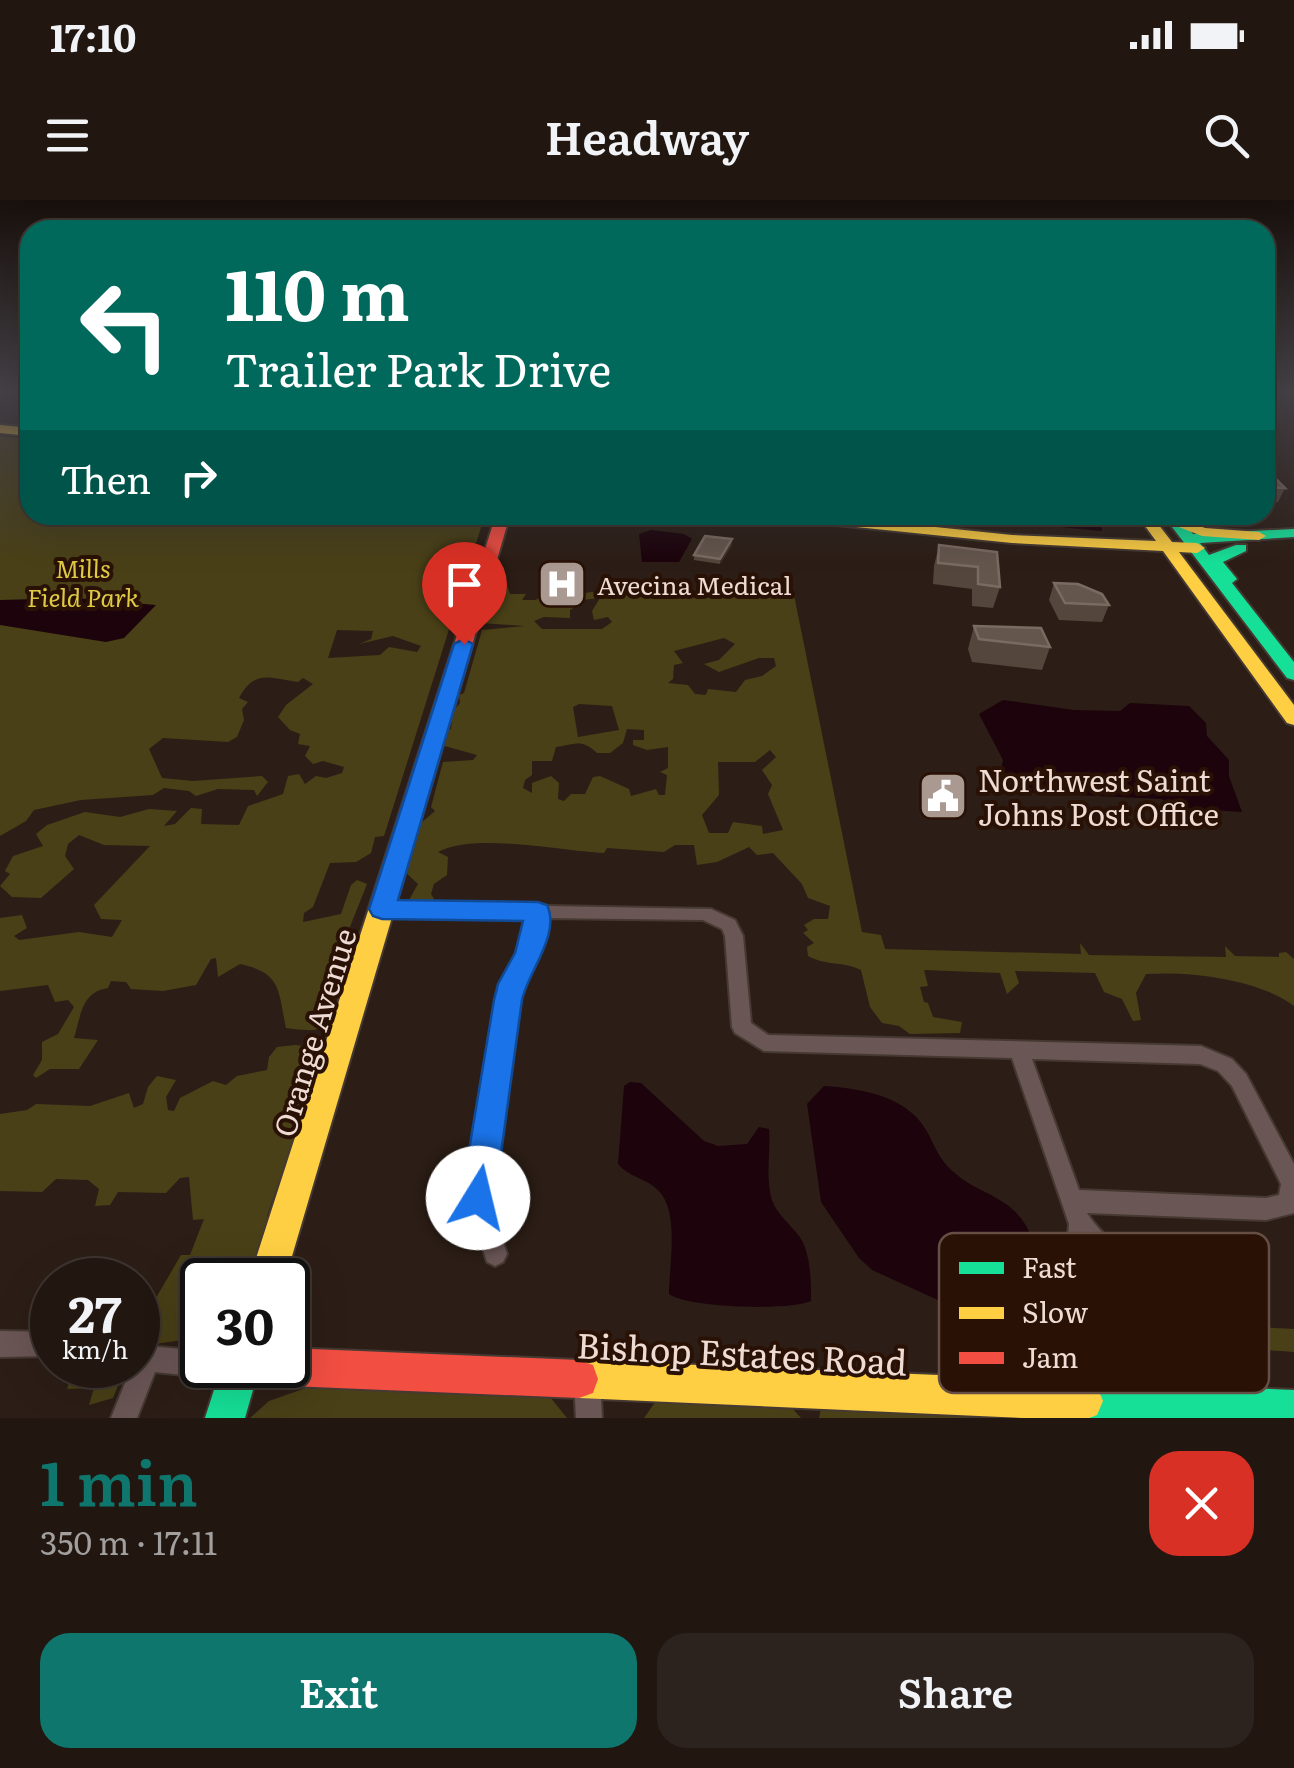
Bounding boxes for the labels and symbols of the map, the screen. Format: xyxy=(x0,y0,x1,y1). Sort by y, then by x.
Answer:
pin xyxy=(422,542,507,645)
park label: Mills Field Park xyxy=(27,549,139,615)
hospital icon: Avecina Medical xyxy=(536,558,588,610)
place label: Avecina Medical xyxy=(597,566,792,603)
place label: Northwest Saint Johns Post Office xyxy=(978,757,1219,835)
public building icon: Northwest Saint Johns Post Office xyxy=(917,770,969,822)
street label: Orange Avenue xyxy=(260,922,366,1142)
position arrow xyxy=(426,1146,530,1250)
legend xyxy=(939,1233,1269,1393)
text: Fast xyxy=(1022,1245,1077,1287)
speed limit sign: 30 xyxy=(180,1258,310,1388)
text: Slow xyxy=(1022,1290,1088,1332)
street label: Bishop Estates Road xyxy=(575,1317,909,1387)
text: Jam xyxy=(1022,1335,1078,1377)

